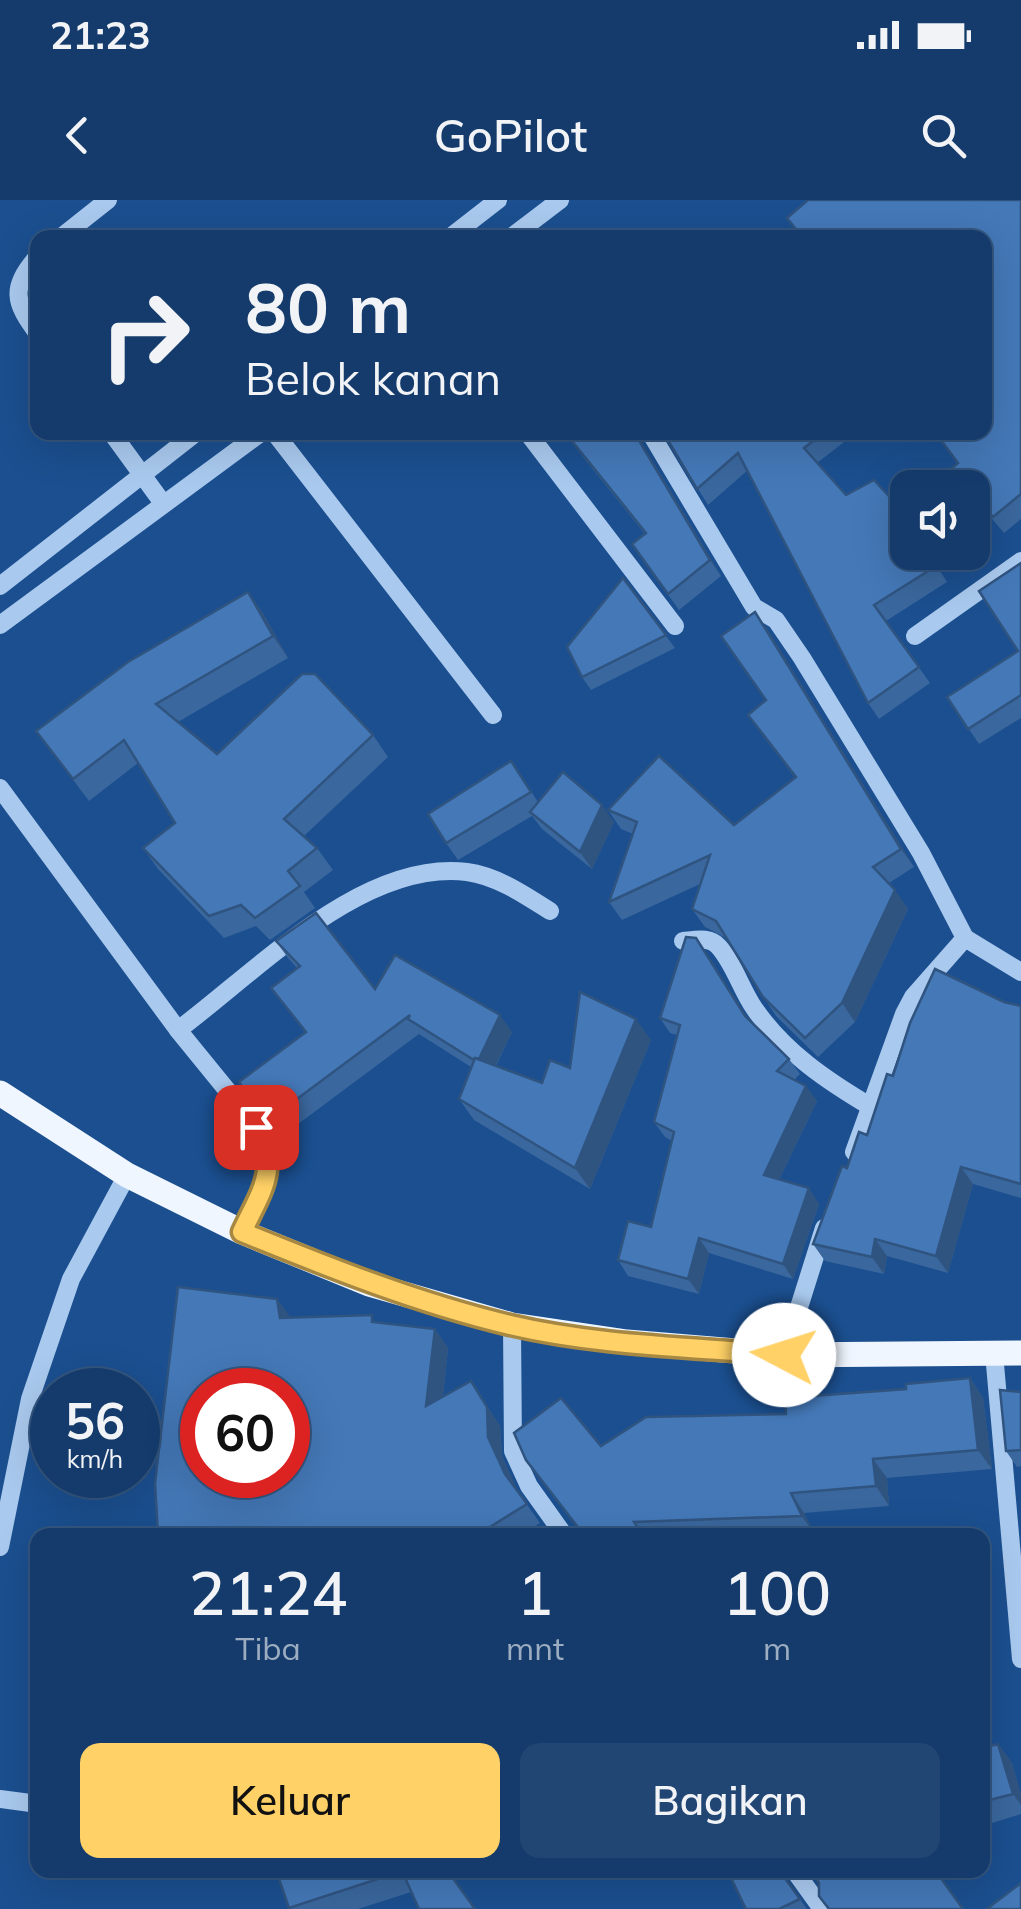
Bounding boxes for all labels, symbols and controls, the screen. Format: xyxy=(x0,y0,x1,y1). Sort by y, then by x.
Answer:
text: 21:23 xyxy=(50,11,151,59)
text: GoPilot xyxy=(434,107,587,163)
icon: back xyxy=(50,108,105,163)
icon: search xyxy=(916,108,971,163)
text: 80 m xyxy=(245,263,411,351)
icon: right xyxy=(80,270,210,400)
text: Belok kanan xyxy=(245,350,501,406)
map controls xyxy=(890,470,990,570)
button: sound xyxy=(890,470,990,570)
pin xyxy=(214,1085,299,1170)
icon: arrive xyxy=(229,1100,284,1155)
position arrow xyxy=(732,1303,836,1407)
speed limit sign: 60 xyxy=(180,1368,310,1498)
text: 56 xyxy=(65,1389,125,1452)
text: km/h xyxy=(67,1443,123,1474)
text: 21:24 xyxy=(189,1555,347,1630)
text: 1 xyxy=(517,1555,553,1630)
text: 100 xyxy=(723,1555,831,1630)
text: Tiba xyxy=(235,1628,301,1668)
text: mnt xyxy=(506,1628,564,1668)
text: m xyxy=(763,1628,791,1668)
button: Keluar xyxy=(80,1743,500,1858)
button: Bagikan xyxy=(520,1743,940,1858)

